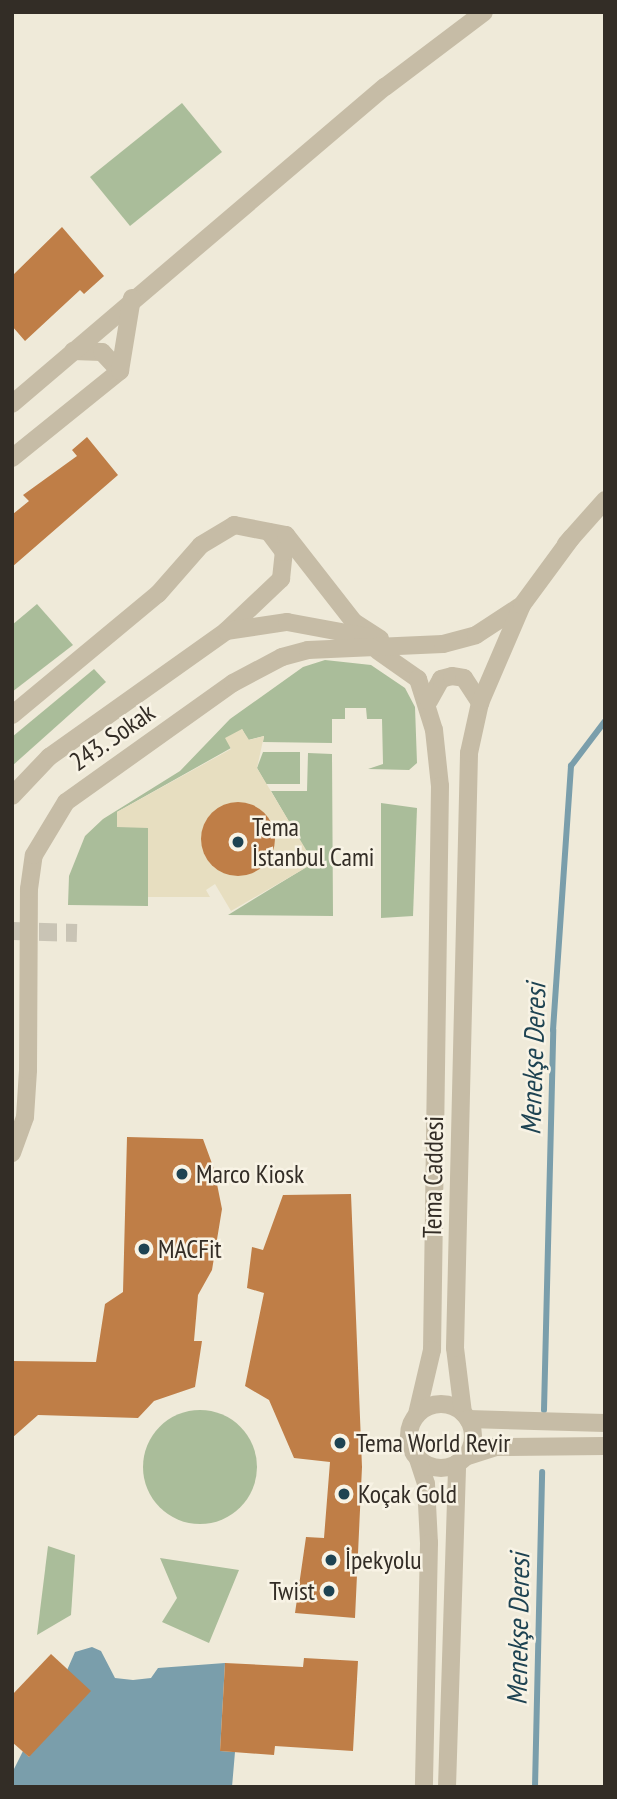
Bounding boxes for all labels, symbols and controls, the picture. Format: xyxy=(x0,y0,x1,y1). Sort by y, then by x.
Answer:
street label: 243. Sokak xyxy=(63,696,161,778)
place label: Tema İstanbul Cami xyxy=(252,811,374,872)
marker: Tema İstanbul Cami xyxy=(230,834,246,850)
water label: Menekşe Deresi xyxy=(514,982,552,1136)
street label: Tema Caddesi xyxy=(416,1116,450,1238)
place label: Marco Kiosk xyxy=(196,1158,304,1190)
marker: Marco Kiosk xyxy=(174,1166,190,1182)
place label: MACFit xyxy=(158,1233,222,1265)
marker: MACFit xyxy=(136,1241,152,1257)
place label: Tema World Revir xyxy=(356,1427,511,1459)
marker: Tema World Revir xyxy=(330,1433,350,1453)
place label: Koçak Gold xyxy=(358,1478,458,1510)
marker: Koçak Gold xyxy=(336,1486,352,1502)
place label: İpekyolu xyxy=(345,1544,422,1576)
marker: İpekyolu xyxy=(323,1552,339,1568)
water label: Menekşe Deresi xyxy=(500,1553,536,1705)
place label: Twist xyxy=(269,1575,315,1607)
marker: Twist xyxy=(321,1583,337,1599)

